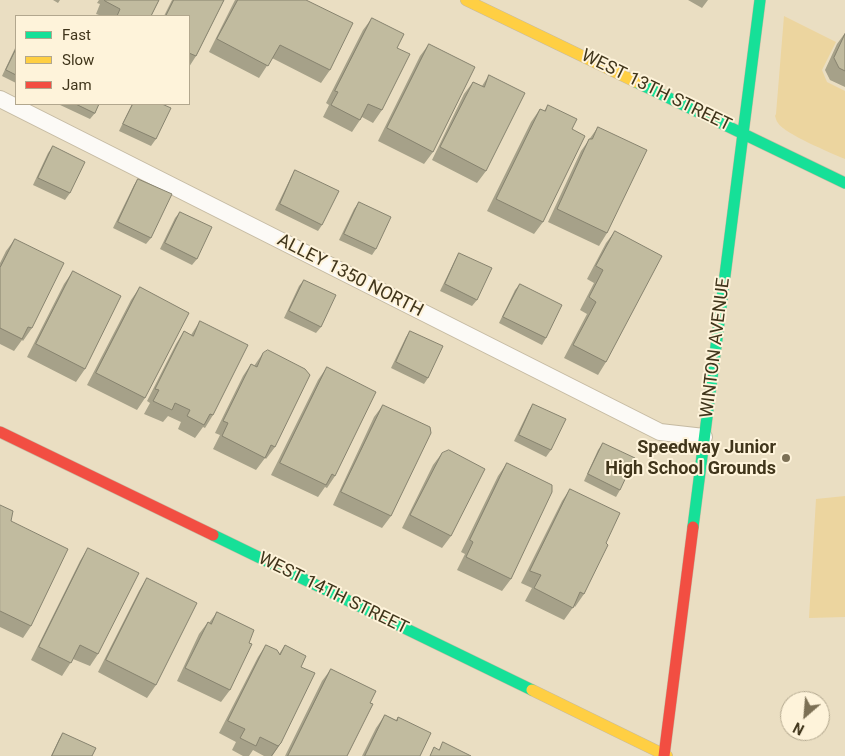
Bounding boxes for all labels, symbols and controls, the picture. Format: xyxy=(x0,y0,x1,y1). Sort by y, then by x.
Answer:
legend xyxy=(15,15,190,105)
text: Fast xyxy=(62,26,91,44)
street label: WEST 13TH STREET xyxy=(577,45,735,137)
text: Slow xyxy=(62,51,94,69)
text: Jam xyxy=(62,76,92,94)
street label: ALLEY 1350 NORTH xyxy=(273,230,427,322)
street label: WINTON AVENUE xyxy=(697,277,735,419)
place label: Speedway Junior High School Grounds xyxy=(605,437,776,479)
marker: Speedway Junior High School Grounds xyxy=(780,452,792,464)
street label: WEST 14TH STREET xyxy=(254,548,412,640)
north arrow xyxy=(780,691,830,741)
text: N xyxy=(791,719,807,738)

